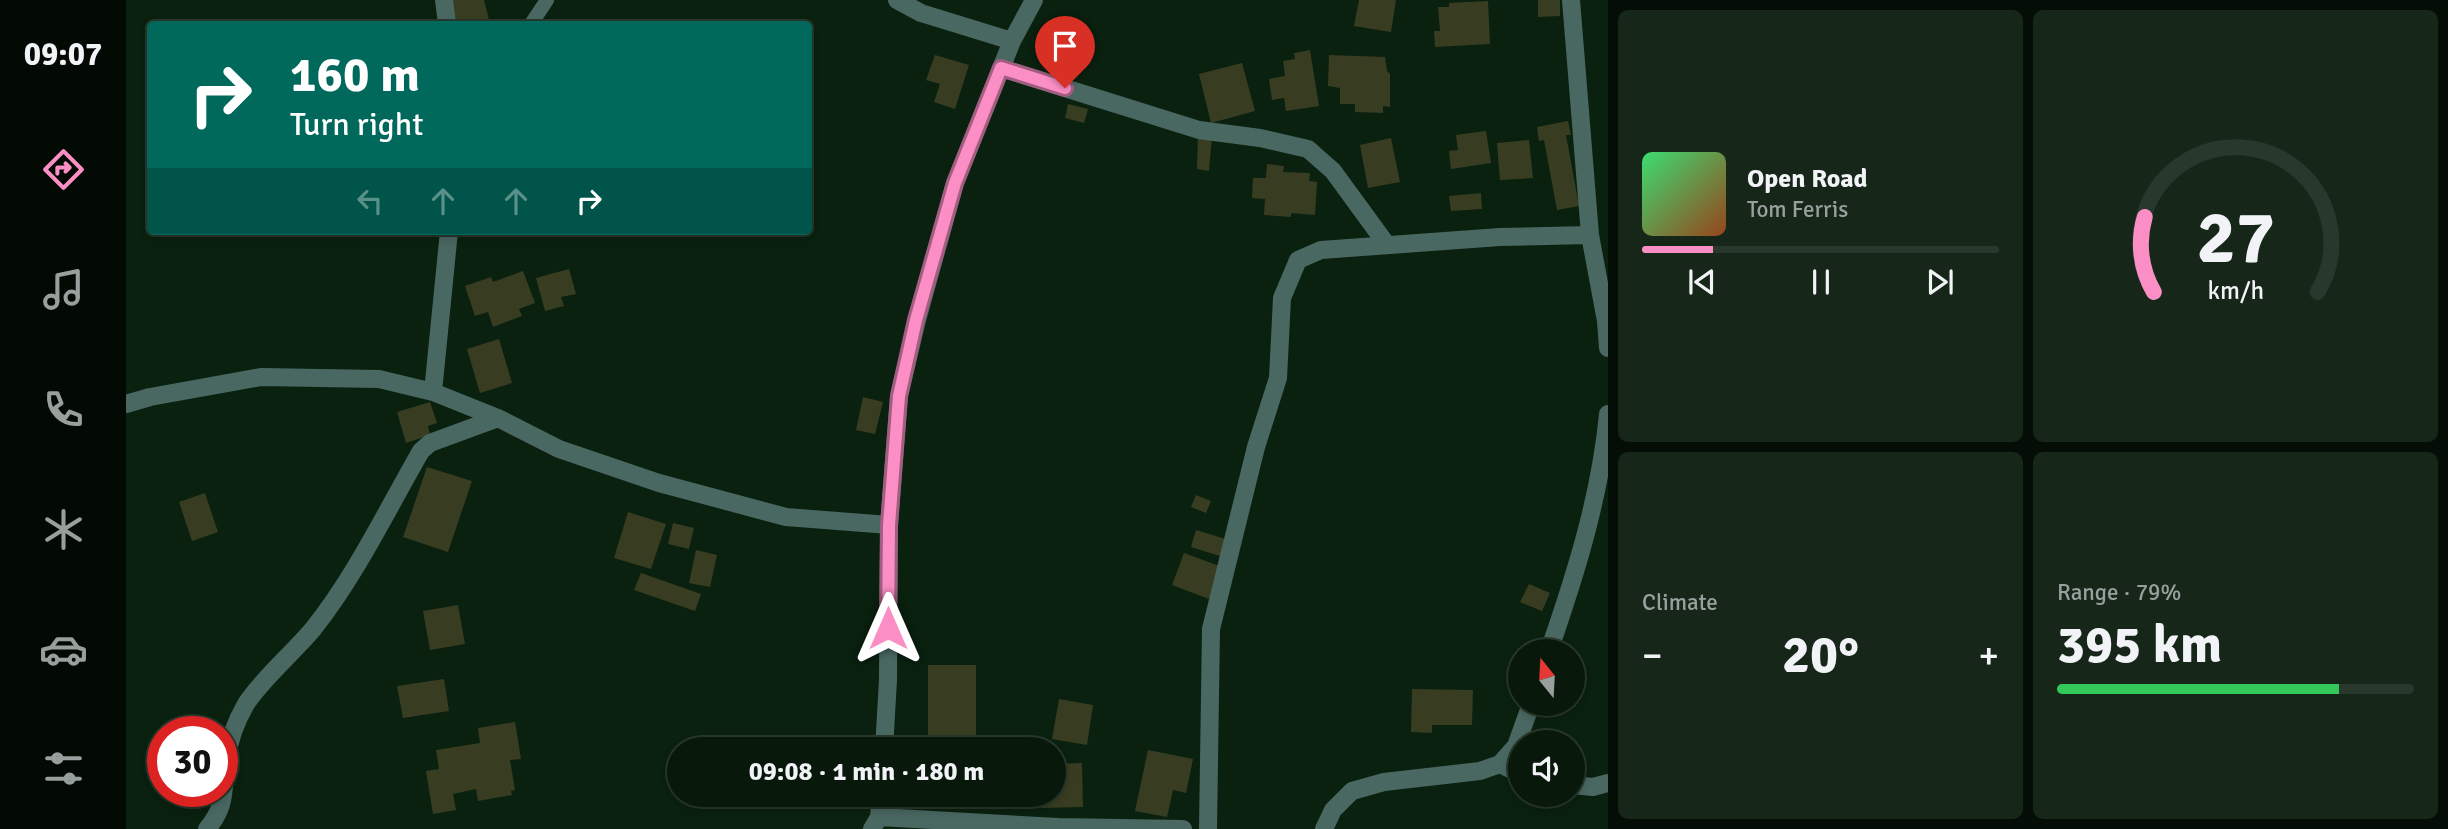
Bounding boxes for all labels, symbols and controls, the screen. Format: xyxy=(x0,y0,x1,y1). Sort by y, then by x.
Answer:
pin xyxy=(1035,16,1095,88)
icon: arrive xyxy=(1046,27,1084,65)
text: 09:07 xyxy=(24,35,102,74)
text: 160 m xyxy=(290,45,420,105)
icon: right xyxy=(175,49,266,140)
text: Turn right xyxy=(290,105,423,144)
icon: directions xyxy=(39,145,88,194)
text: Open Road xyxy=(1747,163,1868,195)
icon: left xyxy=(351,182,389,220)
icon: ahead xyxy=(424,182,462,220)
icon: ahead xyxy=(497,182,535,220)
icon: right xyxy=(570,182,608,220)
text: Tom Ferris xyxy=(1747,195,1848,224)
text: 27 xyxy=(2196,195,2275,284)
icon: previous xyxy=(1683,263,1721,301)
icon: pause xyxy=(1802,263,1840,301)
icon: next xyxy=(1921,263,1959,301)
icon: music xyxy=(39,265,88,314)
text: km/h xyxy=(2207,275,2264,306)
icon: phone xyxy=(39,385,88,434)
icon: climate xyxy=(39,505,88,554)
text: Range · 79% xyxy=(2057,578,2181,607)
text: Climate xyxy=(1642,588,1718,617)
position arrow xyxy=(851,591,925,665)
text: 395 km xyxy=(2057,613,2222,677)
text: 20° xyxy=(1782,623,1859,687)
icon: car xyxy=(39,625,88,674)
text: − xyxy=(1642,632,1663,679)
text: + xyxy=(1978,632,1999,679)
north arrow xyxy=(1508,639,1586,716)
map controls xyxy=(1508,639,1585,807)
speed limit sign: 30 xyxy=(147,716,238,807)
button: sound xyxy=(1508,730,1585,807)
icon: filters xyxy=(39,744,88,793)
text: 09:08 · 1 min · 180 m xyxy=(749,756,984,788)

